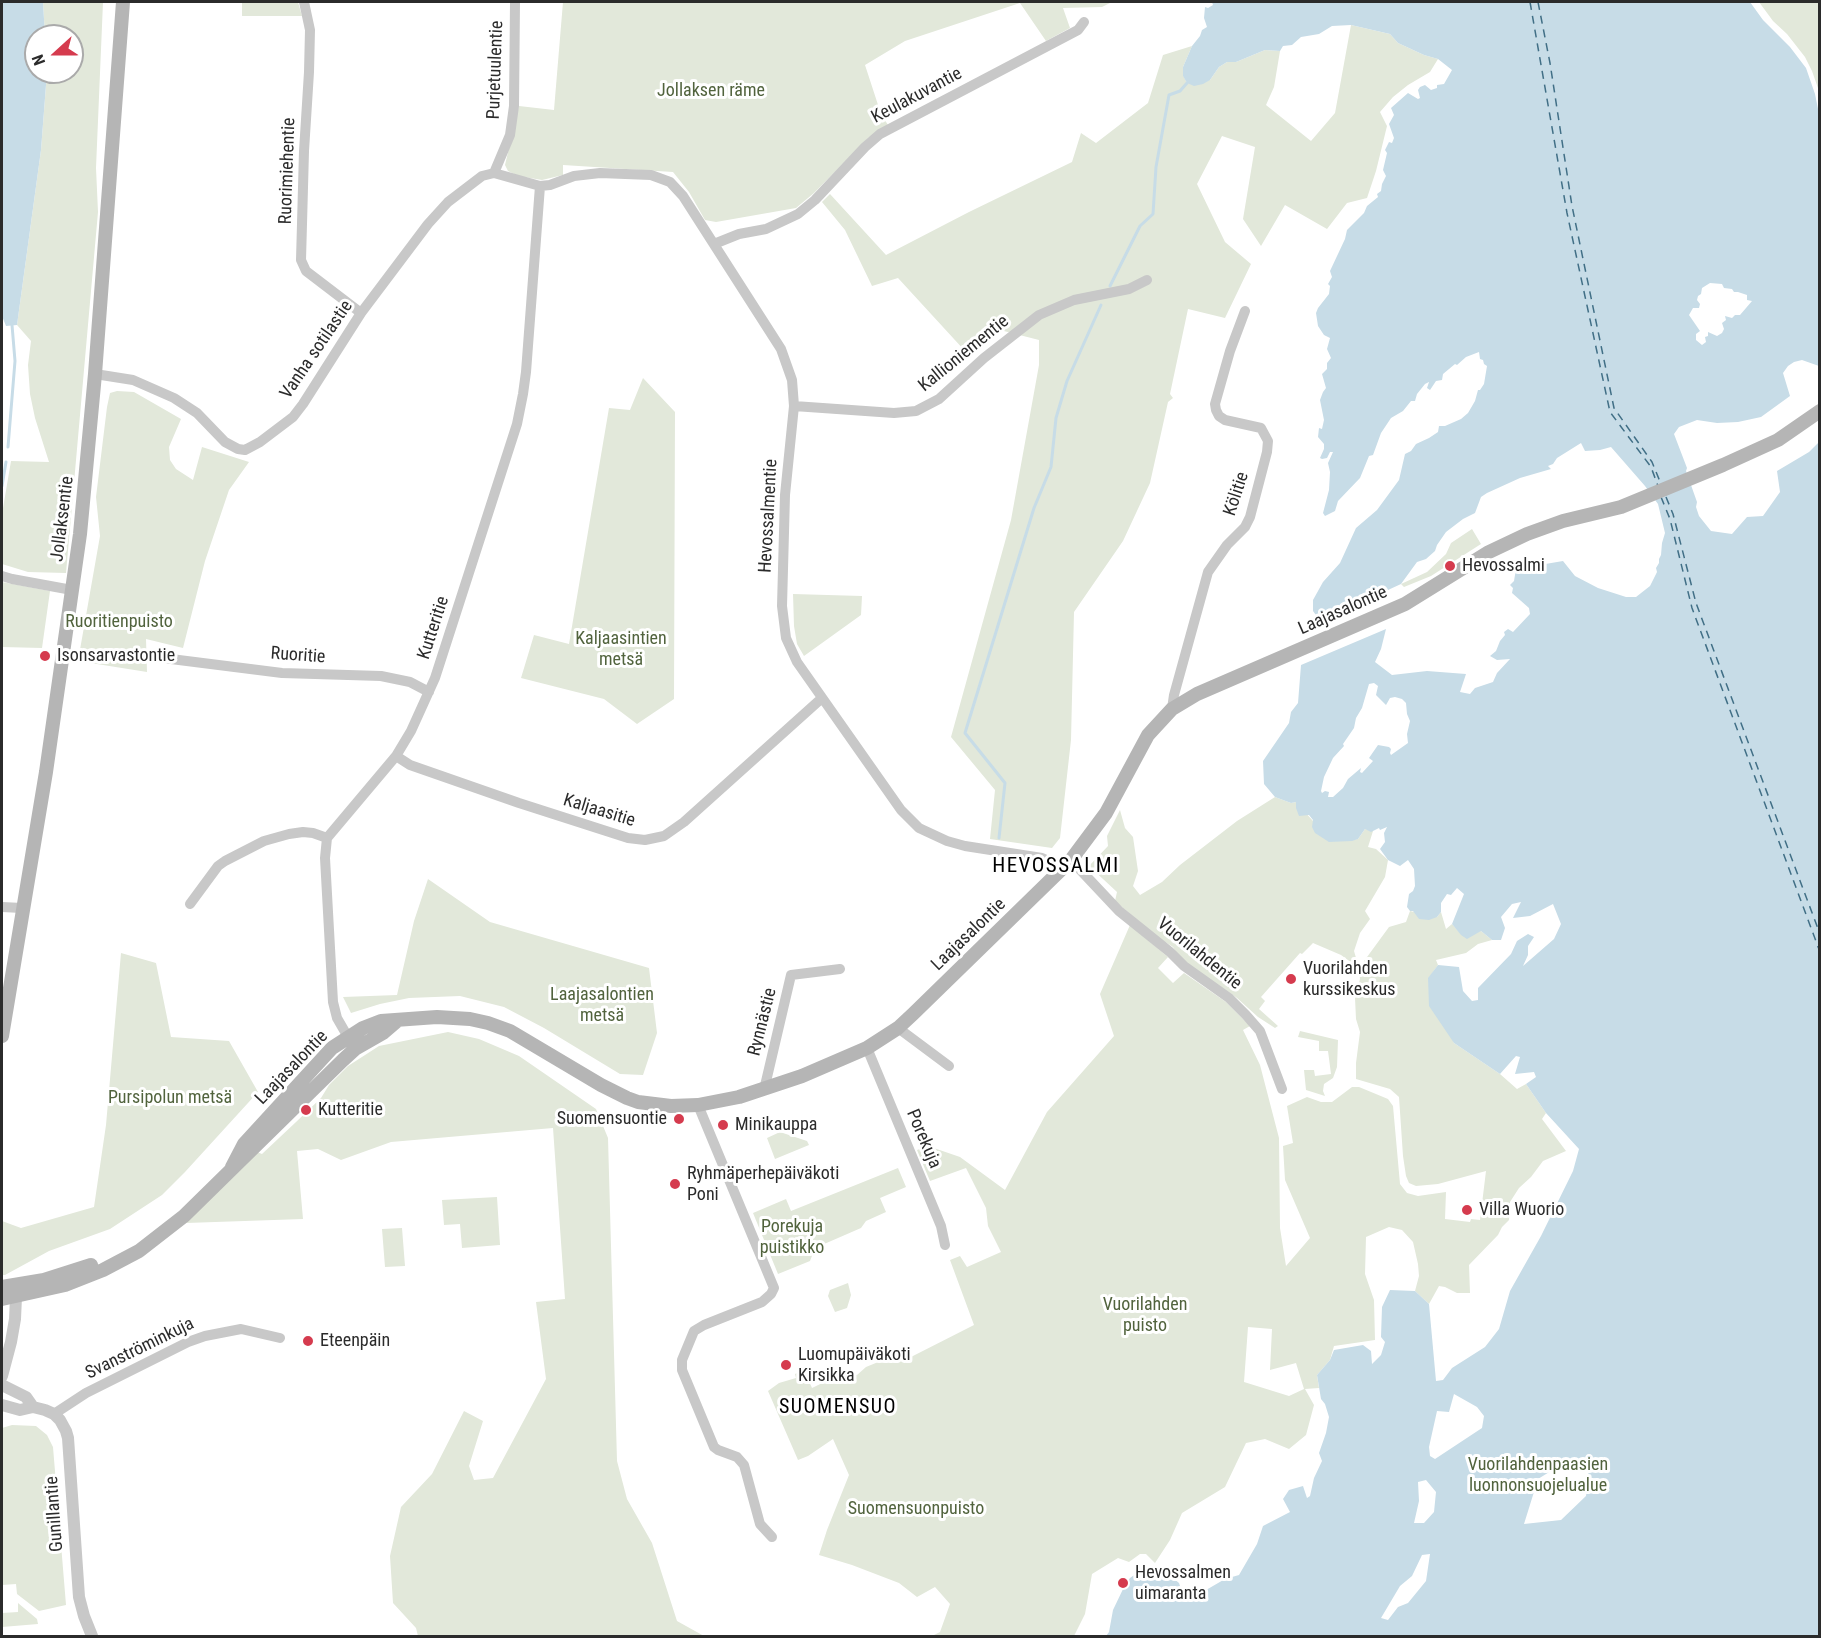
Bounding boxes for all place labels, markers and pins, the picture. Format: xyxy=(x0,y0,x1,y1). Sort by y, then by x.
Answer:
place label: Hevossalmi xyxy=(1462,555,1545,577)
marker: Hevossalmi xyxy=(1443,559,1457,573)
place label: Isonsarvastontie xyxy=(57,645,175,667)
marker: Isonsarvastontie xyxy=(38,649,52,663)
place label: Vuorilahden kurssikeskus xyxy=(1303,958,1395,1000)
marker: Vuorilahden kurssikeskus xyxy=(1284,972,1298,986)
place label: Kutteritie xyxy=(318,1099,383,1121)
marker: Kutteritie xyxy=(299,1103,313,1117)
place label: Suomensuontie xyxy=(557,1108,667,1130)
marker: Suomensuontie xyxy=(672,1112,686,1126)
place label: Minikauppa xyxy=(735,1114,817,1136)
marker: Minikauppa xyxy=(716,1118,730,1132)
place label: Ryhmäperhepäiväkoti Poni xyxy=(687,1163,839,1206)
marker: Ryhmäperhepäiväkoti Poni xyxy=(668,1177,682,1191)
place label: Villa Wuorio xyxy=(1479,1199,1564,1221)
marker: Villa Wuorio xyxy=(1460,1203,1474,1217)
place label: Eteenpäin xyxy=(320,1330,390,1352)
marker: Eteenpäin xyxy=(301,1334,315,1348)
place label: Luomupäiväkoti Kirsikka xyxy=(798,1344,911,1386)
marker: Luomupäiväkoti Kirsikka xyxy=(779,1358,793,1372)
place label: Hevossalmen uimaranta xyxy=(1135,1562,1231,1604)
marker: Hevossalmen uimaranta xyxy=(1116,1576,1130,1590)

